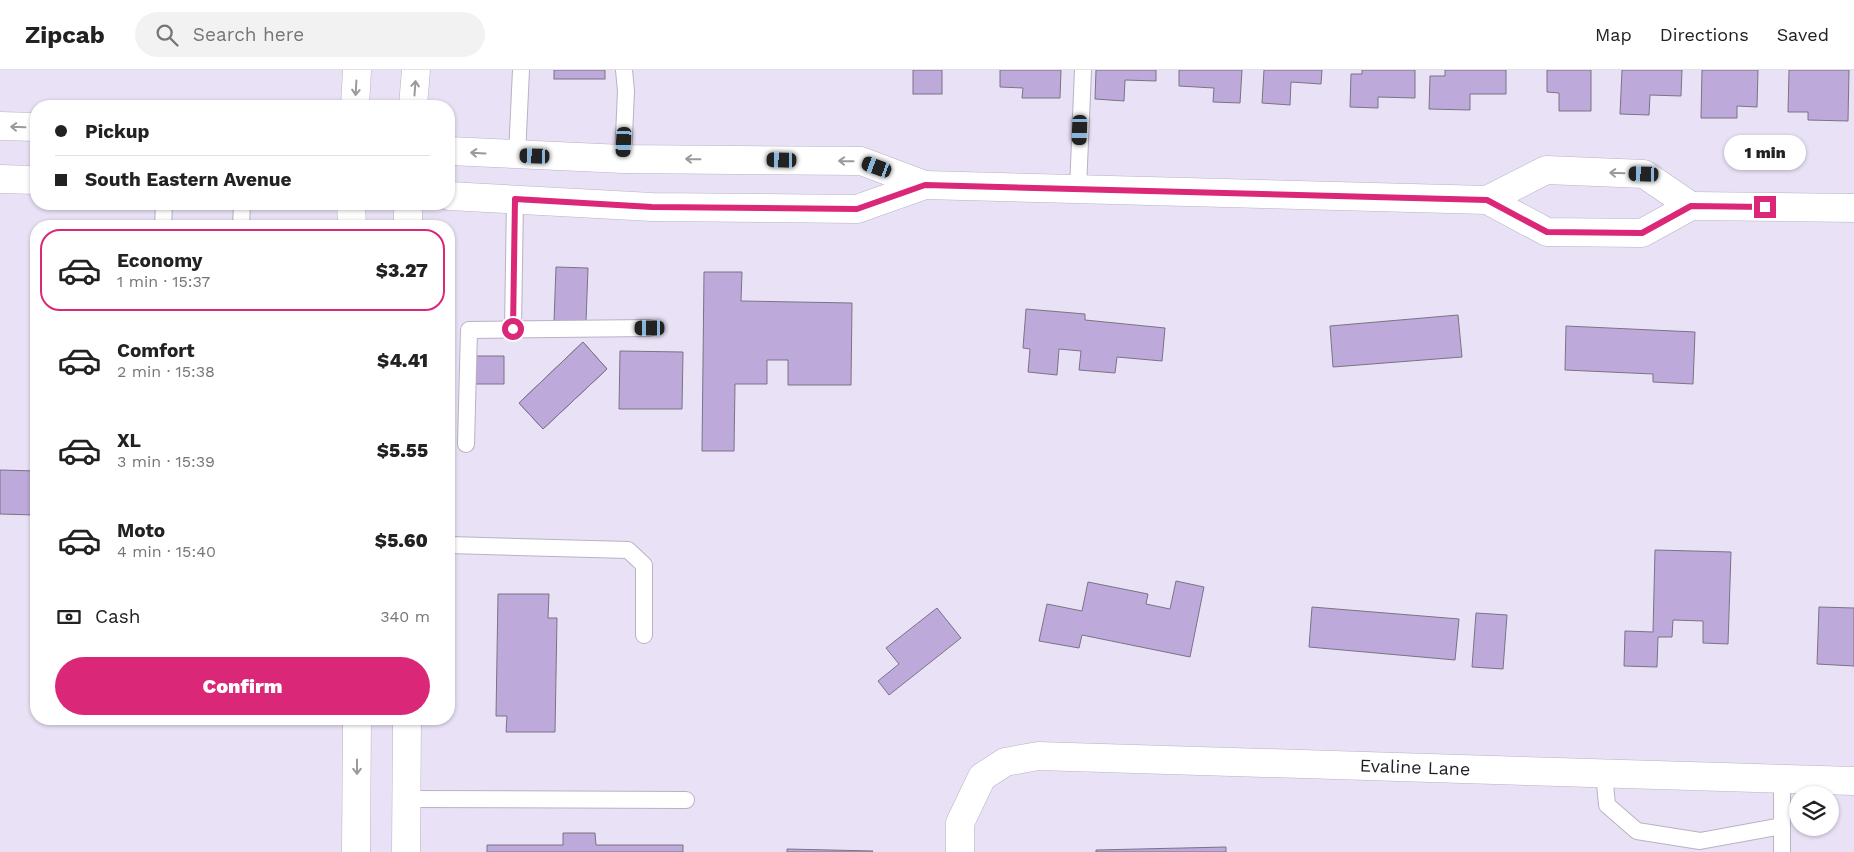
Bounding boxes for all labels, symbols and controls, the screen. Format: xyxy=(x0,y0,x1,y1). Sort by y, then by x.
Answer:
search box xyxy=(135,12,485,57)
text: Zipcab xyxy=(25,21,105,49)
icon: search xyxy=(153,21,181,49)
text: Search here xyxy=(193,23,304,46)
text: Map xyxy=(1595,24,1632,45)
text: Directions xyxy=(1660,24,1749,45)
text: Saved xyxy=(1777,24,1829,45)
one-way arrow xyxy=(352,80,361,96)
one-way arrow xyxy=(410,80,419,96)
car xyxy=(1071,115,1088,145)
text: Pickup xyxy=(85,120,149,143)
one-way arrow xyxy=(10,122,26,132)
car xyxy=(615,127,632,157)
callout: 1 min xyxy=(1724,134,1806,170)
text: 1 min xyxy=(1744,143,1786,162)
car xyxy=(519,148,550,164)
one-way arrow xyxy=(471,149,487,158)
car xyxy=(766,152,797,168)
one-way arrow xyxy=(686,155,702,164)
car xyxy=(860,155,893,179)
one-way arrow xyxy=(838,156,854,166)
car xyxy=(1628,166,1659,182)
text: South Eastern Avenue xyxy=(85,168,292,191)
one-way arrow xyxy=(1610,168,1626,177)
route end xyxy=(1754,196,1776,218)
icon: car xyxy=(57,248,102,293)
text: Economy xyxy=(117,249,202,272)
text: $3.27 xyxy=(376,259,428,282)
text: 1 min · 15:37 xyxy=(117,272,210,291)
route start xyxy=(502,318,524,340)
car xyxy=(635,321,665,336)
icon: car xyxy=(57,338,102,383)
text: Comfort xyxy=(117,339,195,362)
text: $4.41 xyxy=(377,349,428,372)
text: 2 min · 15:38 xyxy=(117,362,215,381)
icon: car xyxy=(57,428,102,473)
text: XL xyxy=(117,429,141,452)
text: $5.55 xyxy=(377,439,428,462)
text: 3 min · 15:39 xyxy=(117,452,215,471)
icon: car xyxy=(57,518,102,563)
text: Moto xyxy=(117,519,165,542)
text: $5.60 xyxy=(375,529,428,552)
text: 4 min · 15:40 xyxy=(117,542,216,561)
icon: cash xyxy=(55,603,83,631)
text: Cash xyxy=(95,605,141,628)
text: 340 m xyxy=(380,607,430,626)
button: Confirm xyxy=(55,657,430,715)
street label: Evaline Lane xyxy=(1359,755,1471,779)
one-way arrow xyxy=(352,759,361,775)
map controls xyxy=(1789,786,1839,836)
button: layers xyxy=(1789,786,1839,836)

